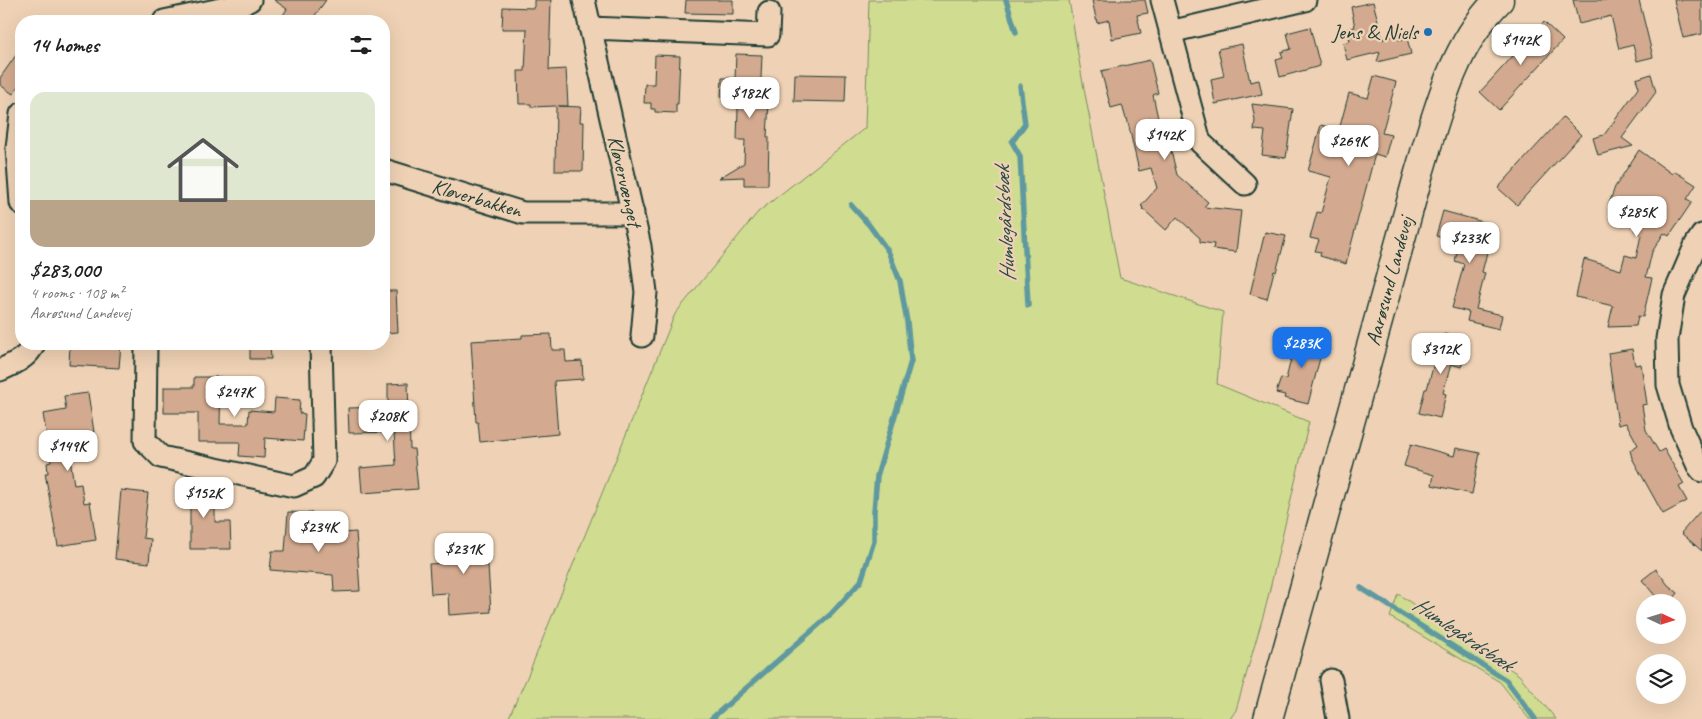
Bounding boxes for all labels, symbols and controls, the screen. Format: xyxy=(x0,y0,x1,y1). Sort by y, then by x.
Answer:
place label: Jens & Niels xyxy=(1331,19,1420,45)
pin: $142K xyxy=(1486,23,1556,66)
marker: Jens & Niels xyxy=(1422,26,1434,38)
text: $142K xyxy=(1503,30,1539,50)
icon: filters xyxy=(347,31,375,59)
text: 14 homes xyxy=(30,32,99,58)
pin: $182K xyxy=(715,76,785,119)
text: $182K xyxy=(732,83,768,103)
pin: $142K xyxy=(1130,119,1200,161)
pin: $269K xyxy=(1314,124,1384,167)
icon: home xyxy=(158,125,248,215)
text: $142K xyxy=(1147,125,1183,145)
text: $269K xyxy=(1330,131,1368,151)
street label: Kløvervænget xyxy=(602,133,649,232)
water label: Humlegårdsbæk xyxy=(988,162,1022,282)
street label: Kløverbakken xyxy=(429,173,526,224)
pin: $285K xyxy=(1602,196,1672,238)
text: $285K xyxy=(1619,202,1655,222)
street label: Aarøsund Landevej xyxy=(1359,211,1419,348)
pin: $233K xyxy=(1435,222,1505,264)
text: $233K xyxy=(1452,228,1488,248)
text: $283,000 xyxy=(30,257,100,283)
text: 4 rooms · 108 m² xyxy=(30,283,124,303)
text: Aarøsund Landevej xyxy=(30,303,131,323)
pin: $283K xyxy=(1267,326,1337,369)
pin: $312K xyxy=(1406,332,1476,375)
text: $283K xyxy=(1284,333,1320,353)
text: $312K xyxy=(1423,339,1459,359)
pin: $247K xyxy=(200,376,270,418)
text: $247K xyxy=(217,382,253,402)
pin: $208K xyxy=(353,400,423,442)
text: $208K xyxy=(370,406,406,426)
pin: $149K xyxy=(33,430,103,472)
text: $149K xyxy=(50,436,86,456)
pin: $152K xyxy=(169,476,239,519)
text: $152K xyxy=(186,483,222,503)
pin: $234K xyxy=(284,510,354,553)
text: $234K xyxy=(301,517,337,537)
pin: $231K xyxy=(429,532,499,575)
text: $231K xyxy=(446,539,482,559)
water label: Humlegårdsbæk xyxy=(1407,590,1522,680)
north arrow xyxy=(1636,594,1686,644)
map controls xyxy=(1636,594,1686,704)
button: layers xyxy=(1636,654,1686,704)

